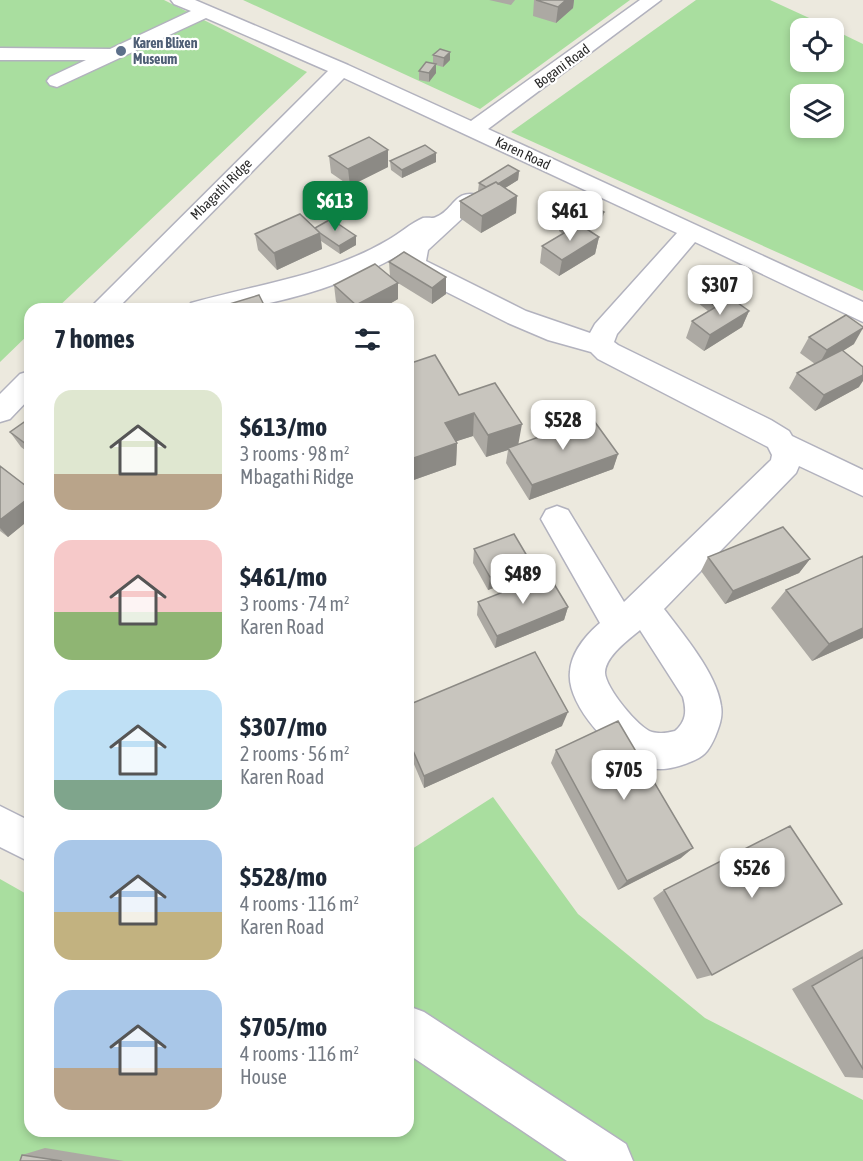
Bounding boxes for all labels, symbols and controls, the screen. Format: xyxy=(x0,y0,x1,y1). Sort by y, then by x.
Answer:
map controls xyxy=(790,18,844,138)
button: locate xyxy=(790,18,844,72)
place label: Karen Blixen Museum xyxy=(133,35,198,67)
street label: Bogani Road xyxy=(531,41,593,91)
marker: Karen Blixen Museum xyxy=(114,44,128,58)
button: layers xyxy=(790,84,844,138)
street label: Karen Road xyxy=(493,133,553,173)
street label: Mbagathi Ridge xyxy=(187,155,255,223)
pin: $613 xyxy=(299,181,371,232)
text: $613 xyxy=(317,189,353,212)
pin: $461 xyxy=(534,191,606,242)
text: $461 xyxy=(552,199,588,222)
pin: $307 xyxy=(684,265,756,316)
text: $307 xyxy=(702,273,738,296)
icon: filters xyxy=(351,323,384,356)
text: 7 homes xyxy=(54,324,134,354)
pin: $528 xyxy=(527,400,599,451)
text: $528 xyxy=(545,408,581,431)
text: $613/mo xyxy=(240,412,327,442)
icon: home xyxy=(102,414,174,486)
text: 3 rooms · 98 m² xyxy=(240,442,350,465)
text: Mbagathi Ridge xyxy=(240,465,354,488)
pin: $489 xyxy=(487,554,559,605)
text: $461/mo xyxy=(240,562,327,592)
text: $489 xyxy=(505,562,541,585)
icon: home xyxy=(102,564,174,636)
text: 3 rooms · 74 m² xyxy=(240,592,350,615)
text: Karen Road xyxy=(240,615,324,638)
text: $307/mo xyxy=(240,712,327,742)
icon: home xyxy=(102,714,174,786)
text: 2 rooms · 56 m² xyxy=(240,742,350,765)
pin: $705 xyxy=(588,750,660,801)
text: $705 xyxy=(606,758,642,781)
text: Karen Road xyxy=(240,765,324,788)
pin: $526 xyxy=(716,848,788,899)
text: $526 xyxy=(734,856,770,879)
text: $528/mo xyxy=(240,862,327,892)
icon: home xyxy=(102,864,174,936)
text: 4 rooms · 116 m² xyxy=(240,892,359,915)
text: Karen Road xyxy=(240,915,324,938)
text: $705/mo xyxy=(240,1012,327,1042)
icon: home xyxy=(102,1014,174,1086)
text: 4 rooms · 116 m² xyxy=(240,1042,359,1065)
text: House xyxy=(240,1065,287,1088)

